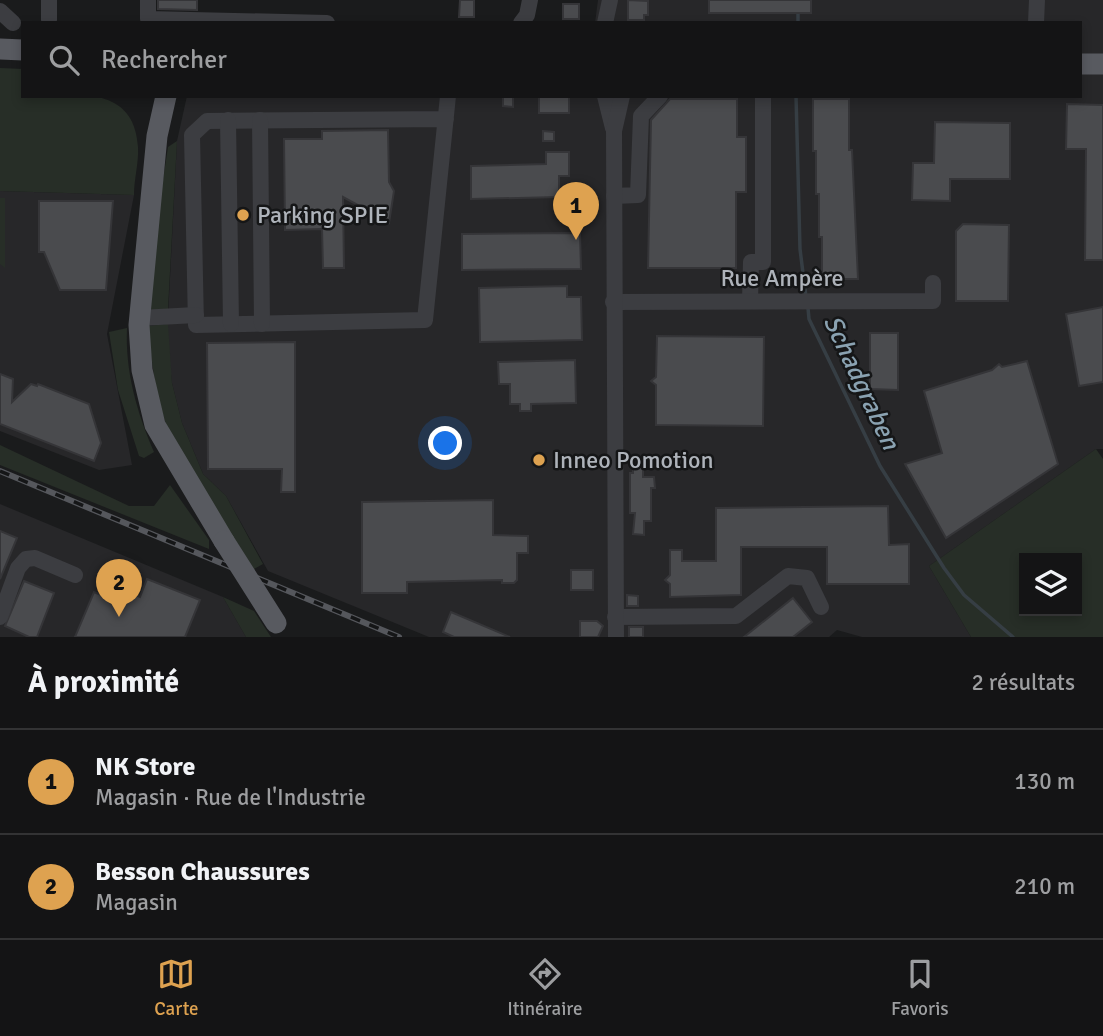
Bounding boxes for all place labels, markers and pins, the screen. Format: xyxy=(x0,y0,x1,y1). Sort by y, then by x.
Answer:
pin: 1 xyxy=(553,182,599,240)
place label: Parking SPIE xyxy=(257,200,388,230)
marker: Parking SPIE xyxy=(235,207,251,223)
place label: Inneo Pomotion xyxy=(553,445,714,475)
marker: Inneo Pomotion xyxy=(531,452,547,468)
pin: 2 xyxy=(96,559,142,617)

